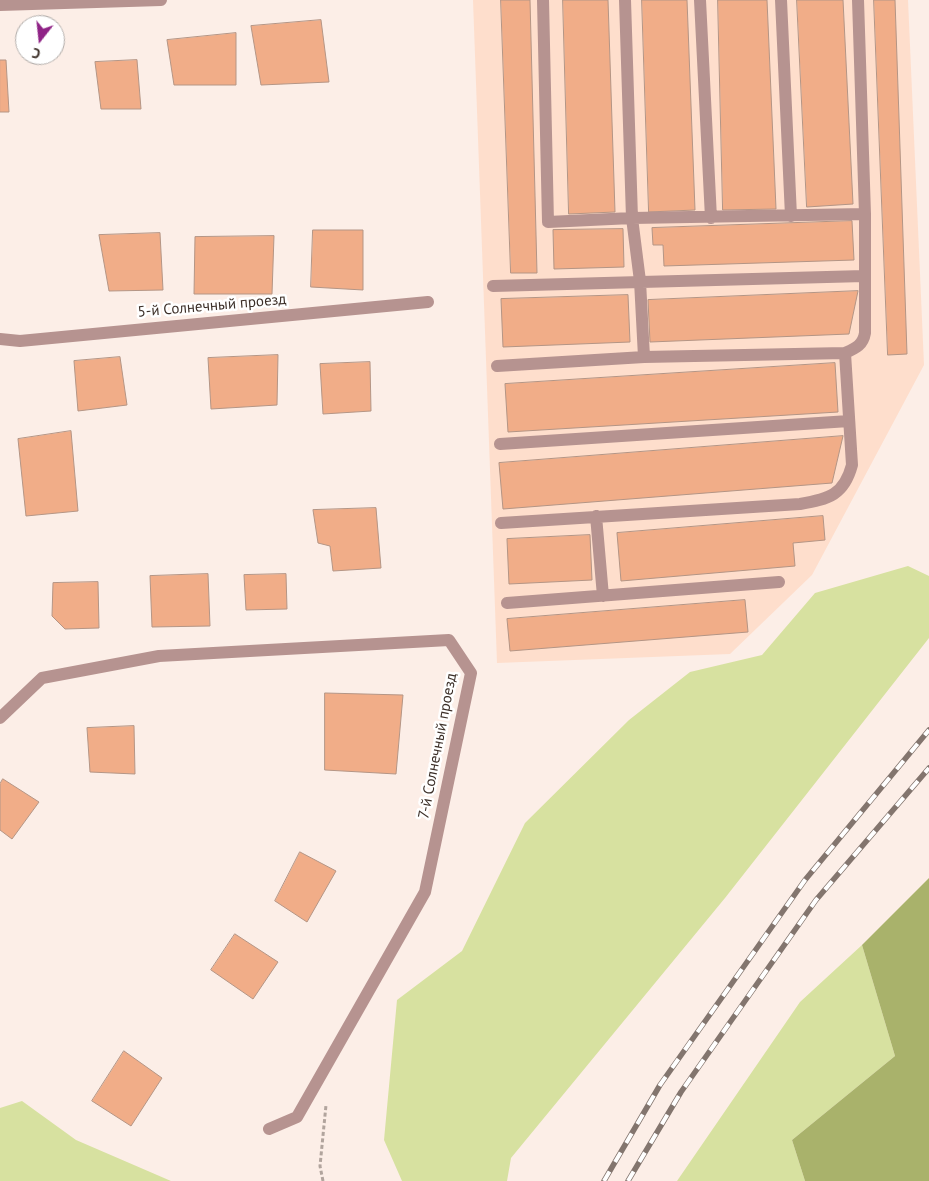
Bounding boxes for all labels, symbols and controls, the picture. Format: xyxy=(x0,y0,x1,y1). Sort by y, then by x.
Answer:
north arrow xyxy=(15,15,65,65)
text: С xyxy=(30,44,42,63)
street label: 5-й Солнечный проезд xyxy=(137,291,287,321)
street label: 7-й Солнечный проезд xyxy=(415,672,461,820)

